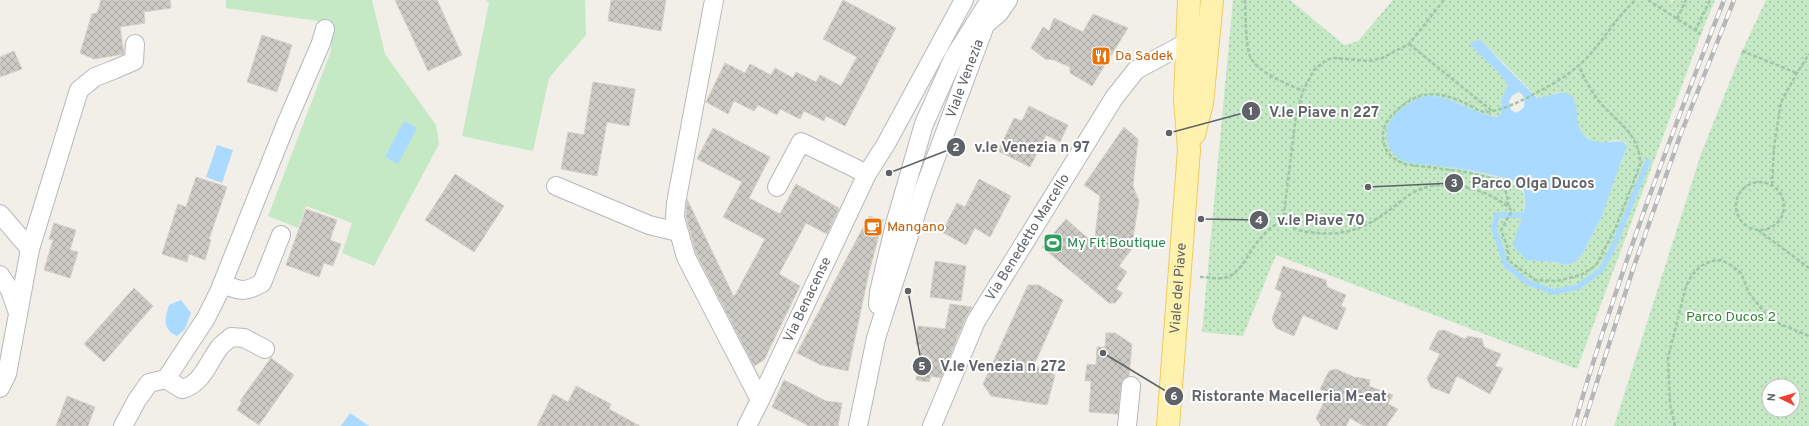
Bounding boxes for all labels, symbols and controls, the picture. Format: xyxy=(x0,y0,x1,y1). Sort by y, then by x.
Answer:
street label: Viale Venezia xyxy=(943,37,987,121)
restaurant icon: Da Sadek xyxy=(1090,45,1112,67)
place label: Da Sadek xyxy=(1115,48,1174,65)
callout: V.le Piave n 227 xyxy=(1241,98,1387,125)
text: 1 xyxy=(1249,104,1253,120)
text: V.le Piave n 227 xyxy=(1269,104,1379,123)
callout: v.le Venezia n 97 xyxy=(946,133,1099,160)
text: v.le Venezia n 97 xyxy=(974,139,1090,158)
text: 2 xyxy=(952,140,960,156)
callout: Parco Olga Ducos xyxy=(1444,169,1603,196)
street label: Via Benedetto Marcello xyxy=(982,171,1073,304)
text: Parco Olga Ducos xyxy=(1471,175,1595,194)
text: 3 xyxy=(1450,176,1458,192)
callout: v.le Piave 70 xyxy=(1249,206,1373,233)
text: v.le Piave 70 xyxy=(1277,212,1365,231)
text: 4 xyxy=(1255,213,1263,229)
cafe icon: Mangano xyxy=(862,216,884,238)
place label: Mangano xyxy=(887,219,945,236)
sports icon: My Fit Boutique xyxy=(1042,232,1064,254)
place label: My Fit Boutique xyxy=(1067,235,1166,252)
street label: Viale del Piave xyxy=(1167,242,1190,335)
street label: Via Benacense xyxy=(780,254,835,345)
park label: Parco Ducos 2 xyxy=(1686,309,1776,326)
callout: V.le Venezia n 272 xyxy=(912,352,1074,379)
text: V.le Venezia n 272 xyxy=(940,358,1066,377)
text: 5 xyxy=(918,359,926,375)
north arrow xyxy=(1761,378,1801,418)
callout: Ristorante Macelleria M-eat xyxy=(1164,382,1395,409)
text: Ristorante Macelleria M-eat xyxy=(1191,388,1387,407)
text: 6 xyxy=(1170,389,1178,405)
text: N xyxy=(1765,393,1779,402)

